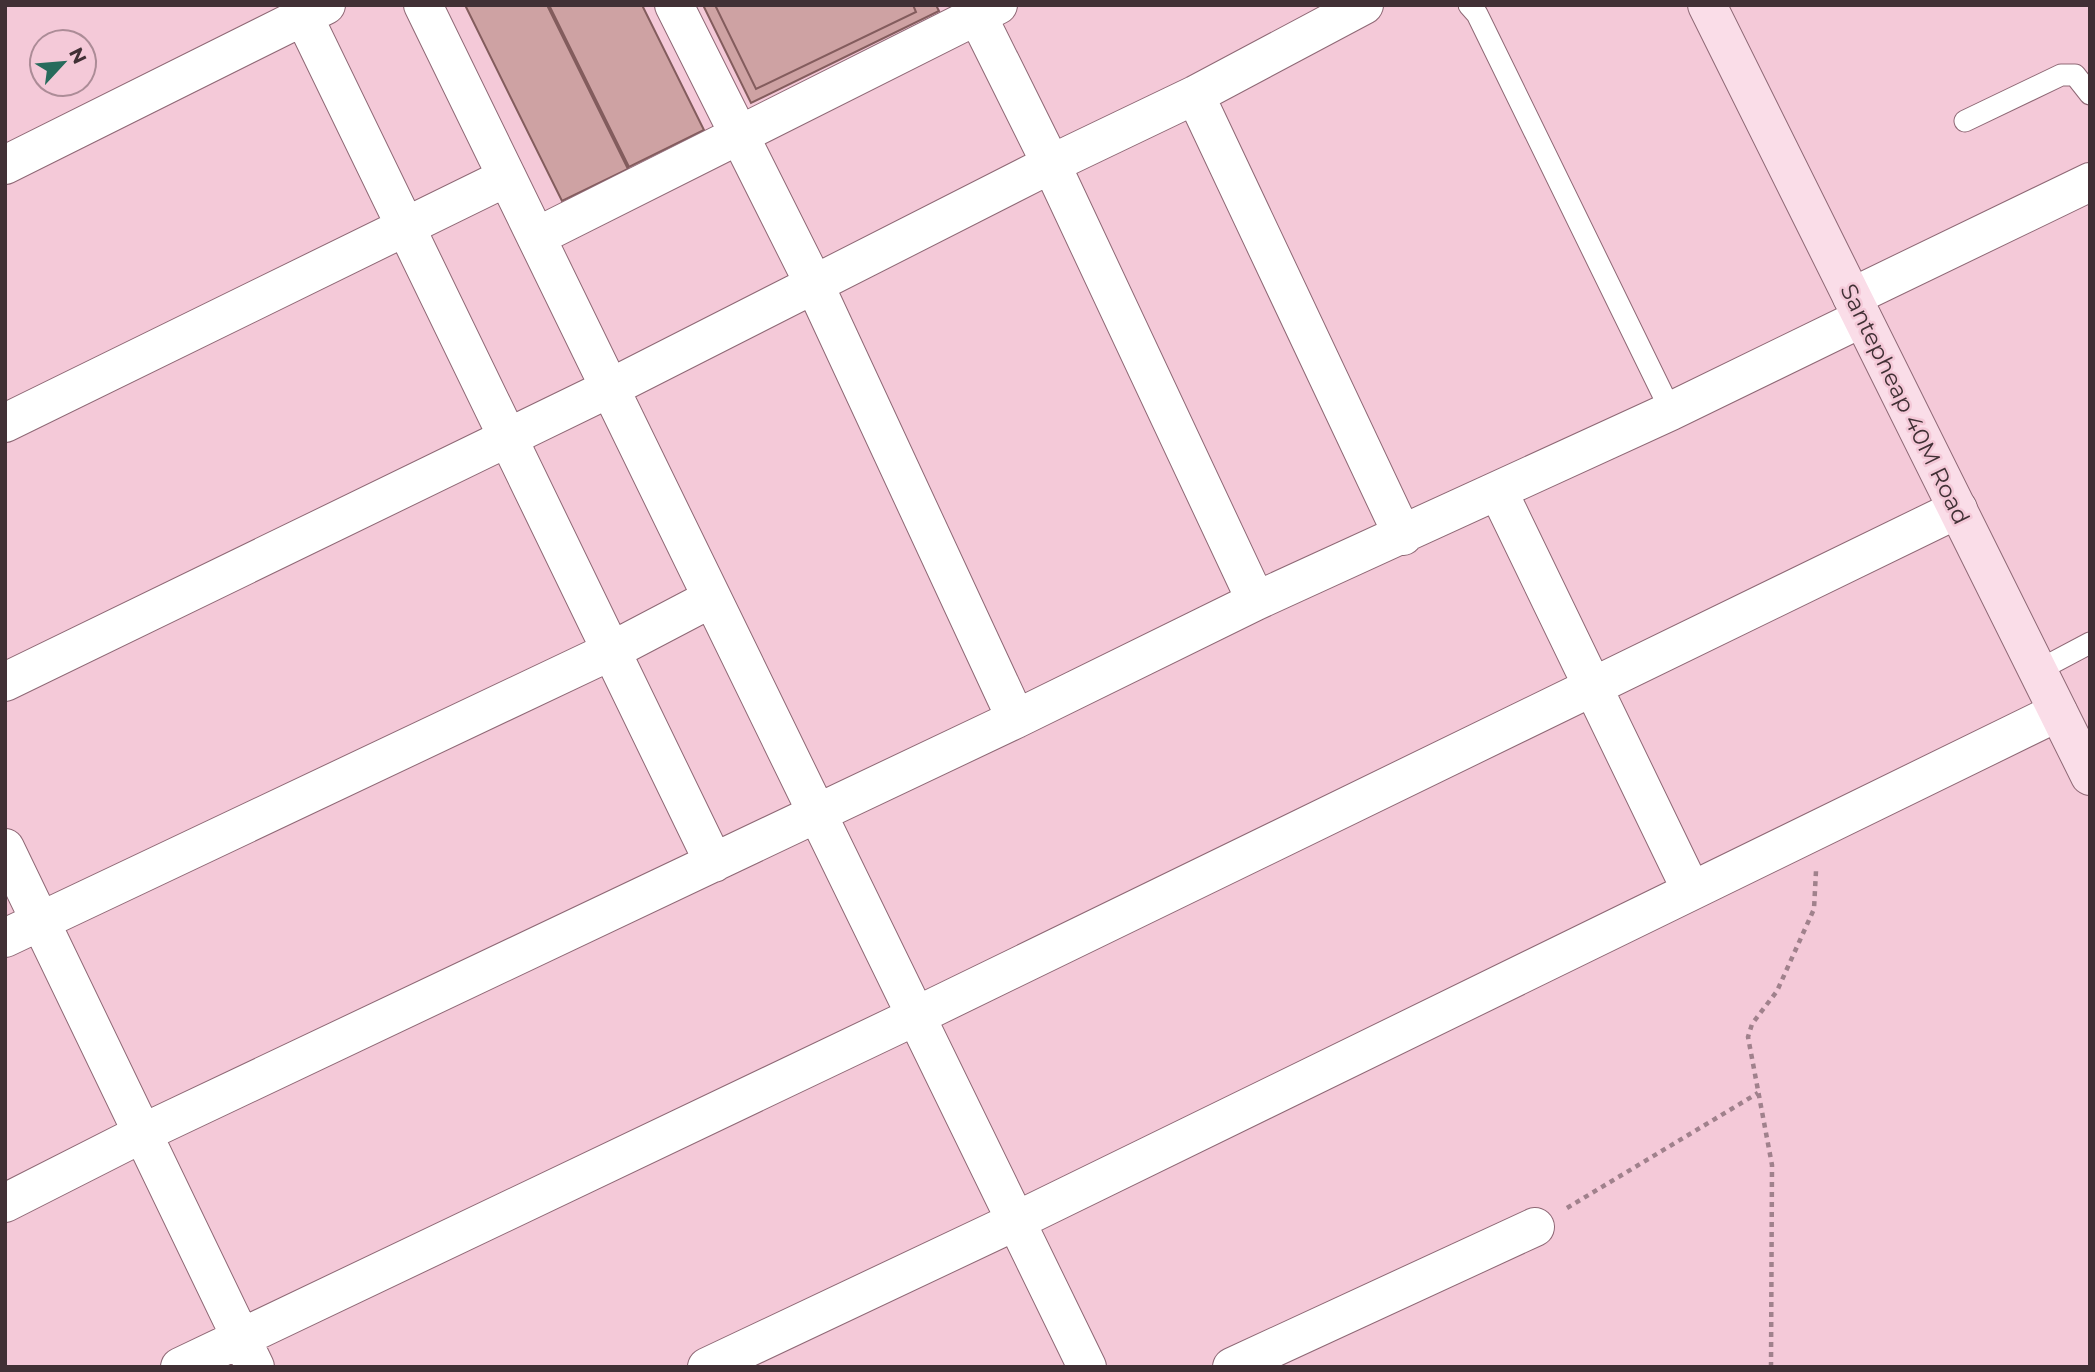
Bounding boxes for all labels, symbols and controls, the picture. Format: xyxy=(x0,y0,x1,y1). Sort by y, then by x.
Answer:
north arrow xyxy=(28,28,98,98)
text: N xyxy=(64,44,92,68)
street label: Santepheap 40M Road xyxy=(1834,279,1976,529)

